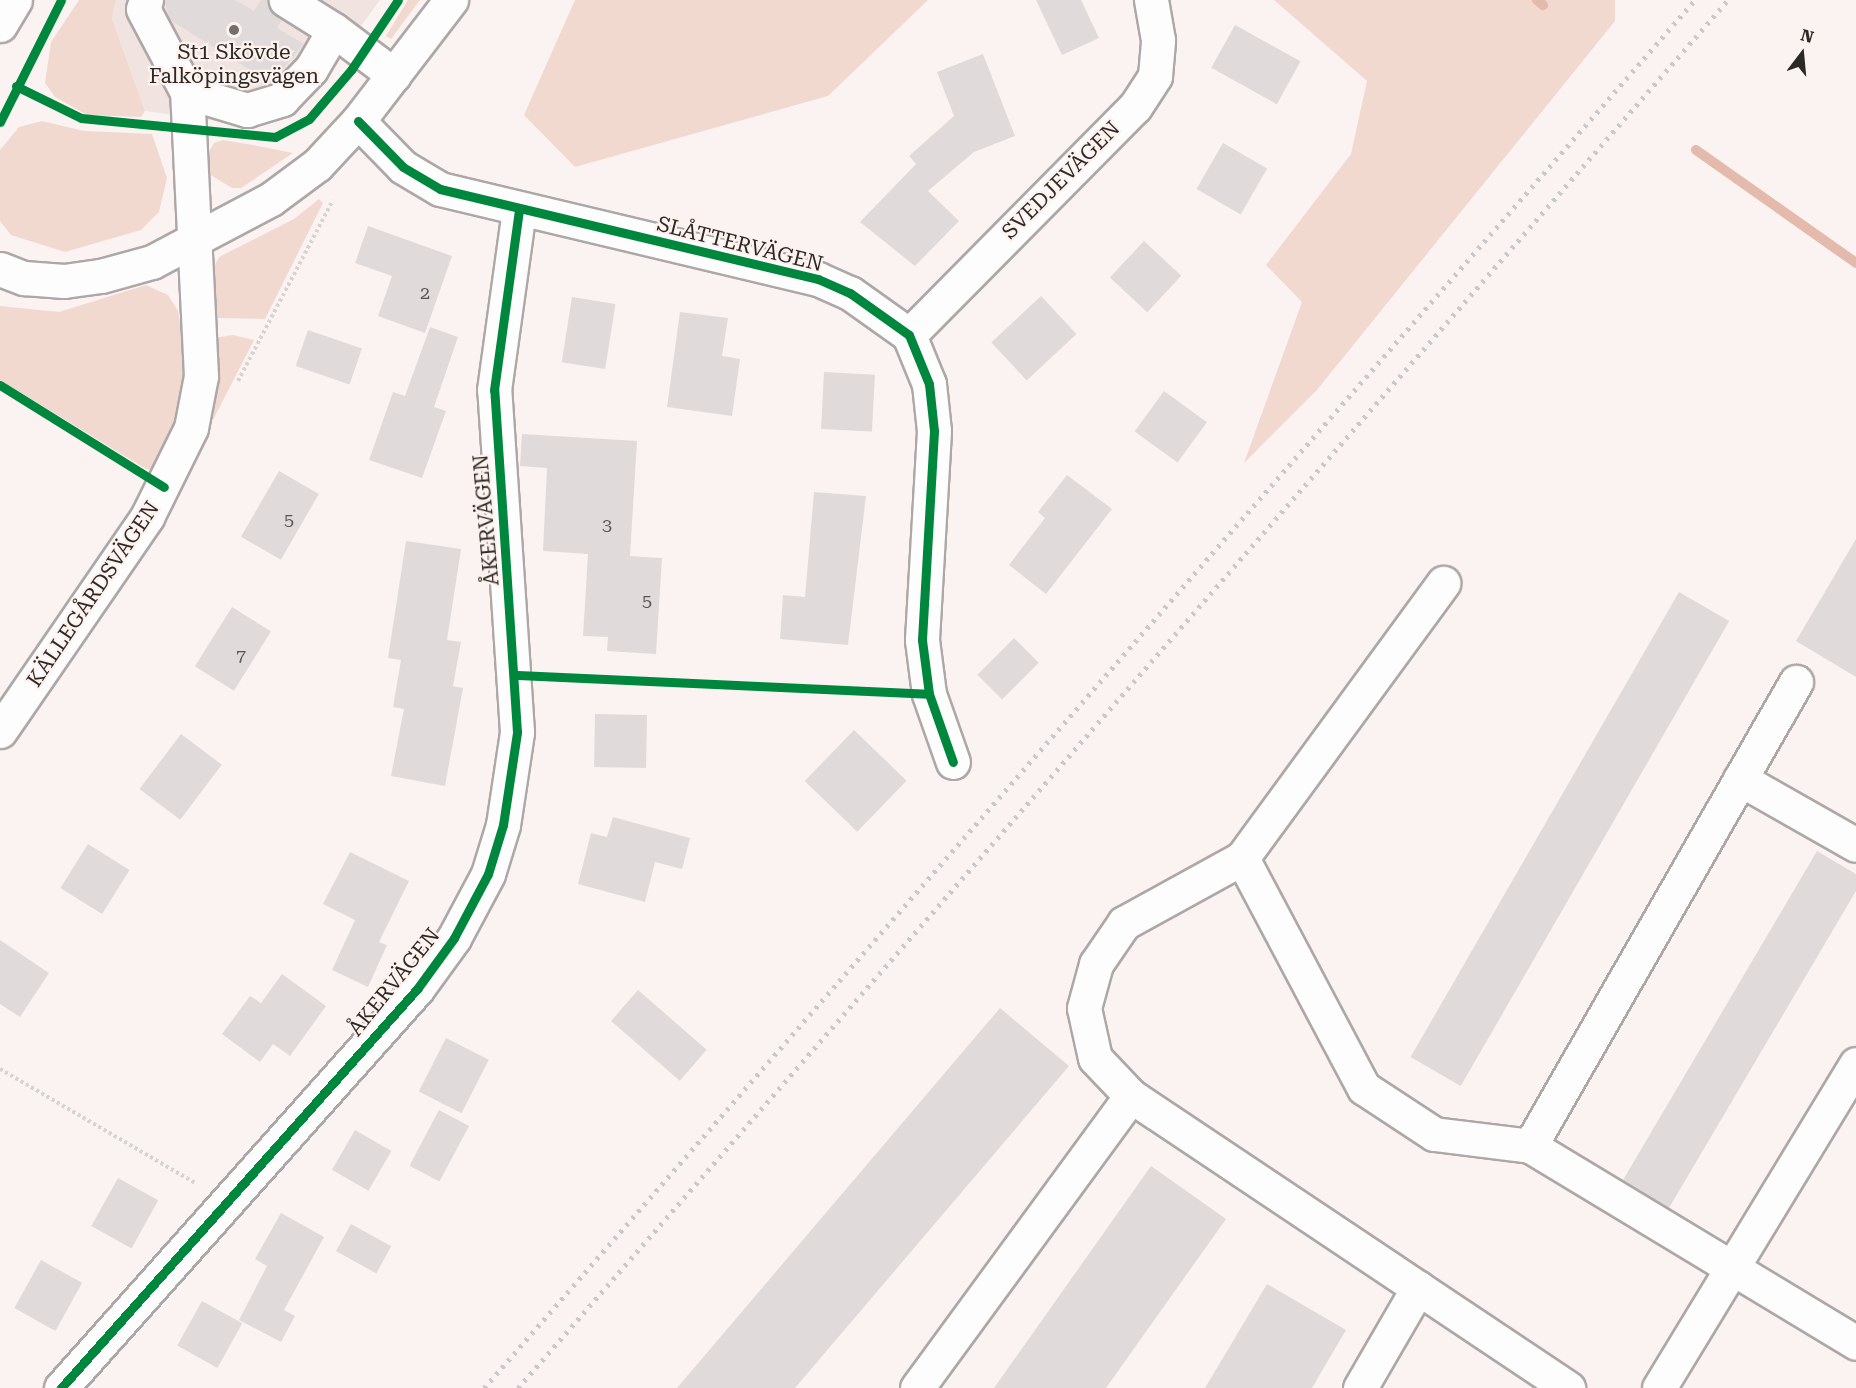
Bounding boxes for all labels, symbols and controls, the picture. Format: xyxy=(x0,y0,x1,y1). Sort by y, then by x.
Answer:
marker: St1 Skövde Falköpingsvägen xyxy=(227,23,241,37)
north arrow xyxy=(1772,24,1832,84)
text: N xyxy=(1799,25,1816,47)
place label: St1 Skövde Falköpingsvägen xyxy=(149,39,319,89)
street label: SVEDJEVÄGEN xyxy=(997,116,1125,244)
street label: SLÅTTERVÄGEN xyxy=(654,211,826,277)
house number: 2 xyxy=(420,282,430,304)
street label: ÅKERVÄGEN xyxy=(468,453,504,587)
street label: KÄLLEGÅRDSVÄGEN xyxy=(21,496,165,692)
house number: 5 xyxy=(284,509,294,531)
house number: 3 xyxy=(602,514,612,536)
house number: 5 xyxy=(642,590,652,612)
house number: 7 xyxy=(236,645,246,667)
street label: ÅKERVÄGEN xyxy=(343,923,445,1041)

